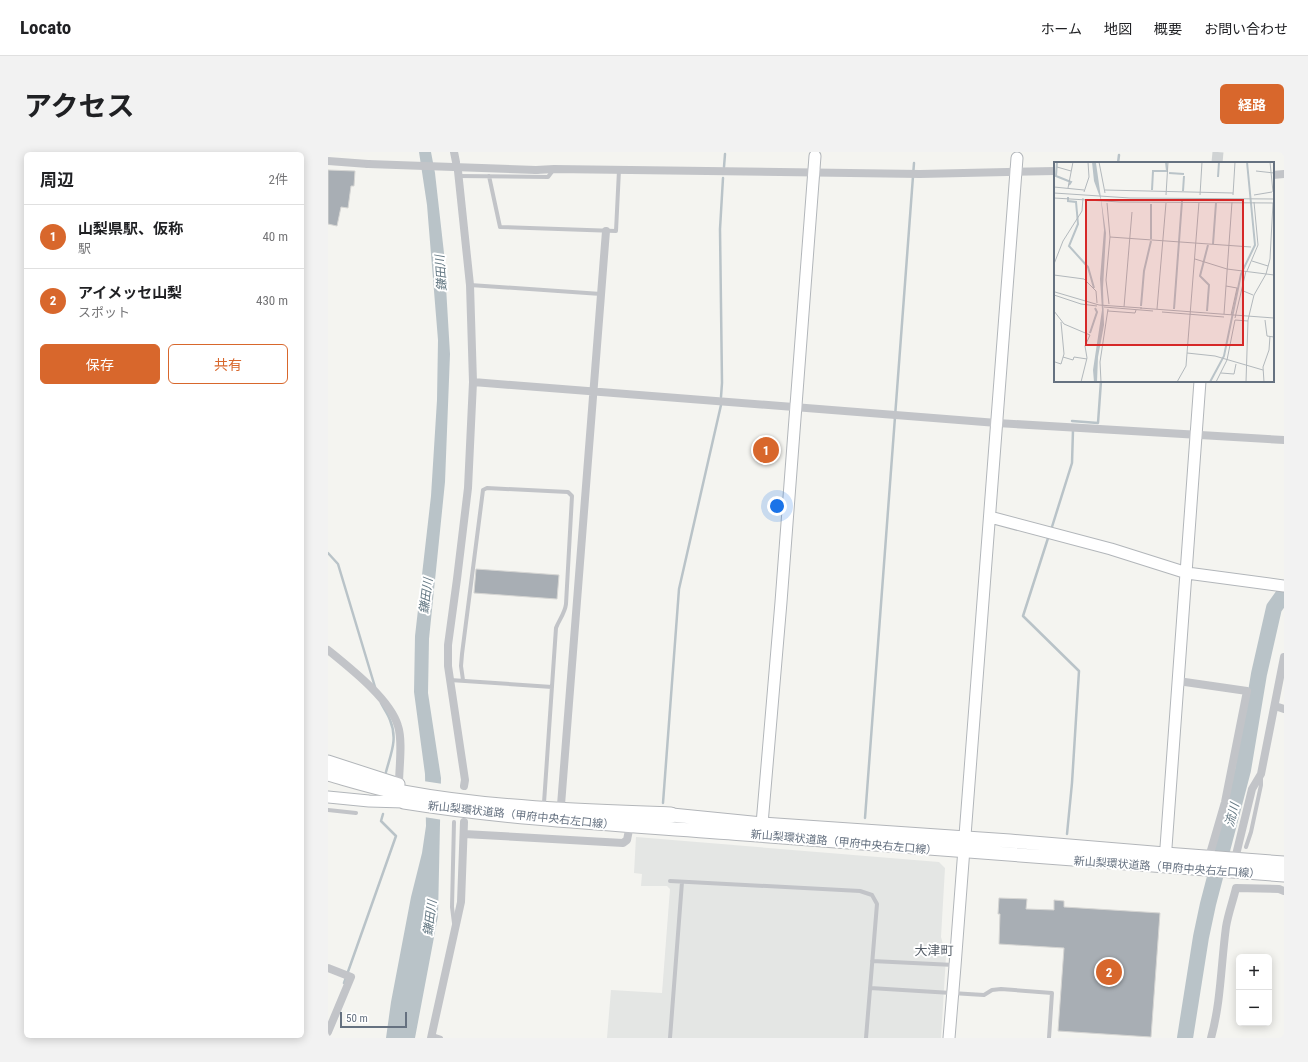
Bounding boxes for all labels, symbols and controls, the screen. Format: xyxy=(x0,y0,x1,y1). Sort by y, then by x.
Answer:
text: Locato xyxy=(20,16,71,39)
text: ホーム xyxy=(1040,21,1082,37)
text: 地図 xyxy=(1104,21,1132,37)
text: 概要 xyxy=(1154,21,1182,37)
text: お問い合わせ xyxy=(1204,21,1288,37)
button: 経路 xyxy=(1220,84,1284,124)
text: アクセス xyxy=(24,90,135,123)
inset map xyxy=(1054,162,1274,382)
text: 周辺 xyxy=(40,170,74,190)
text: 2件 xyxy=(269,172,288,187)
text: 山梨県駅、仮称 xyxy=(78,220,183,238)
text: 1 xyxy=(50,229,56,244)
text: 40 m xyxy=(262,229,288,244)
text: 駅 xyxy=(78,241,91,256)
water label: 鎌田川 xyxy=(433,253,449,291)
text: アイメッセ山梨 xyxy=(78,284,182,302)
text: 2 xyxy=(50,293,56,308)
text: 430 m xyxy=(256,293,288,308)
text: スポット xyxy=(78,305,130,320)
button: 保存 xyxy=(40,344,160,384)
button: 共有 xyxy=(168,344,288,384)
pin: 1 xyxy=(753,435,779,465)
your location xyxy=(767,496,787,516)
water label: 鎌田川 xyxy=(417,575,435,615)
street label: 新山梨環状道路（甲府中央右左口線） xyxy=(427,799,615,832)
water label: 流川 xyxy=(1222,800,1242,828)
street label: 新山梨環状道路（甲府中央右左口線） xyxy=(750,828,938,857)
street label: 新山梨環状道路（甲府中央右左口線） xyxy=(1073,854,1261,881)
water label: 鎌田川 xyxy=(421,897,439,937)
district label: 大津町 xyxy=(914,943,954,958)
map controls xyxy=(1236,954,1272,1026)
button: + xyxy=(1236,954,1272,990)
pin: 2 xyxy=(1096,957,1122,987)
button: − xyxy=(1236,990,1272,1026)
scale bar xyxy=(340,1010,407,1029)
text: 50 m xyxy=(346,1012,368,1025)

